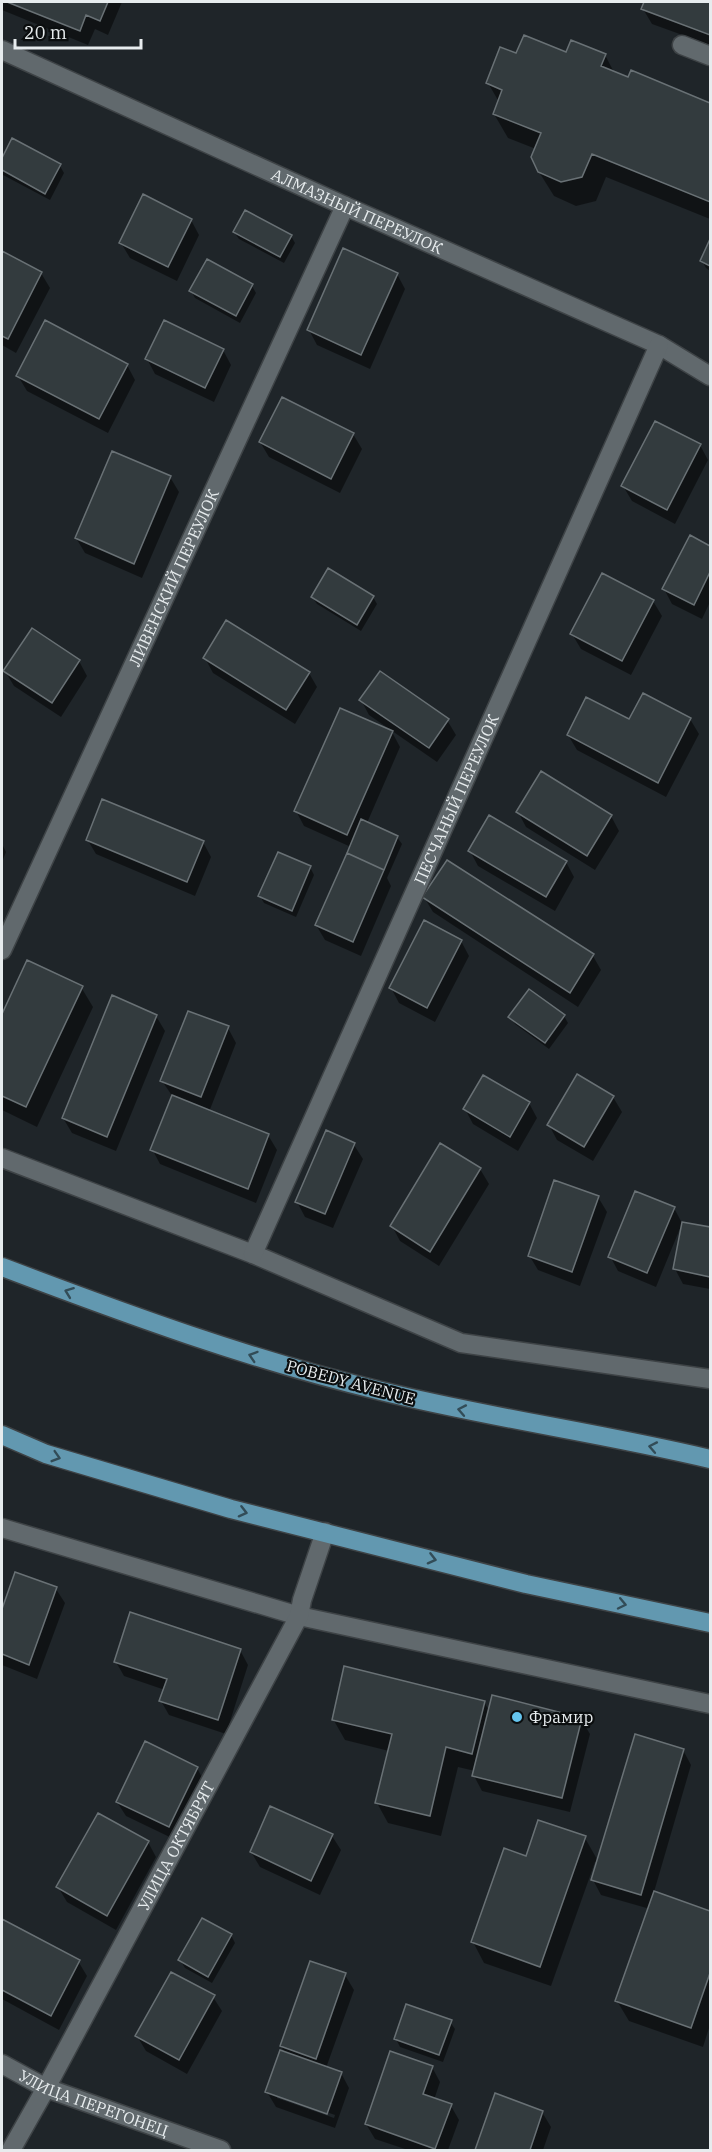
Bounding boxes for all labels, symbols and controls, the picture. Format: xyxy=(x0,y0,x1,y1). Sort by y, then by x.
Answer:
scale bar xyxy=(15,12,141,50)
text: 20 m xyxy=(24,21,67,44)
street label: АЛМАЗНЫЙ ПЕРЕУЛОК xyxy=(268,164,446,258)
street label: ЛИВЕНСКИЙ ПЕРЕУЛОК xyxy=(124,486,223,669)
street label: ПЕСЧАНЫЙ ПЕРЕУЛОК xyxy=(409,711,503,888)
one-way arrow xyxy=(64,1287,74,1300)
one-way arrow xyxy=(248,1351,259,1363)
street label: POBEDY AVENUE xyxy=(284,1355,418,1409)
one-way arrow xyxy=(457,1404,467,1417)
one-way arrow xyxy=(649,1441,659,1454)
one-way arrow xyxy=(50,1450,61,1462)
one-way arrow xyxy=(238,1504,248,1517)
one-way arrow xyxy=(427,1552,437,1565)
one-way arrow xyxy=(616,1597,626,1610)
place label: Фрамир xyxy=(529,1707,594,1727)
marker: Фрамир xyxy=(510,1710,524,1724)
street label: УЛИЦА ОКТЯБРЯТ xyxy=(133,1778,219,1914)
street label: УЛИЦА ПЕРЕГОНЕЦ xyxy=(15,2065,171,2141)

